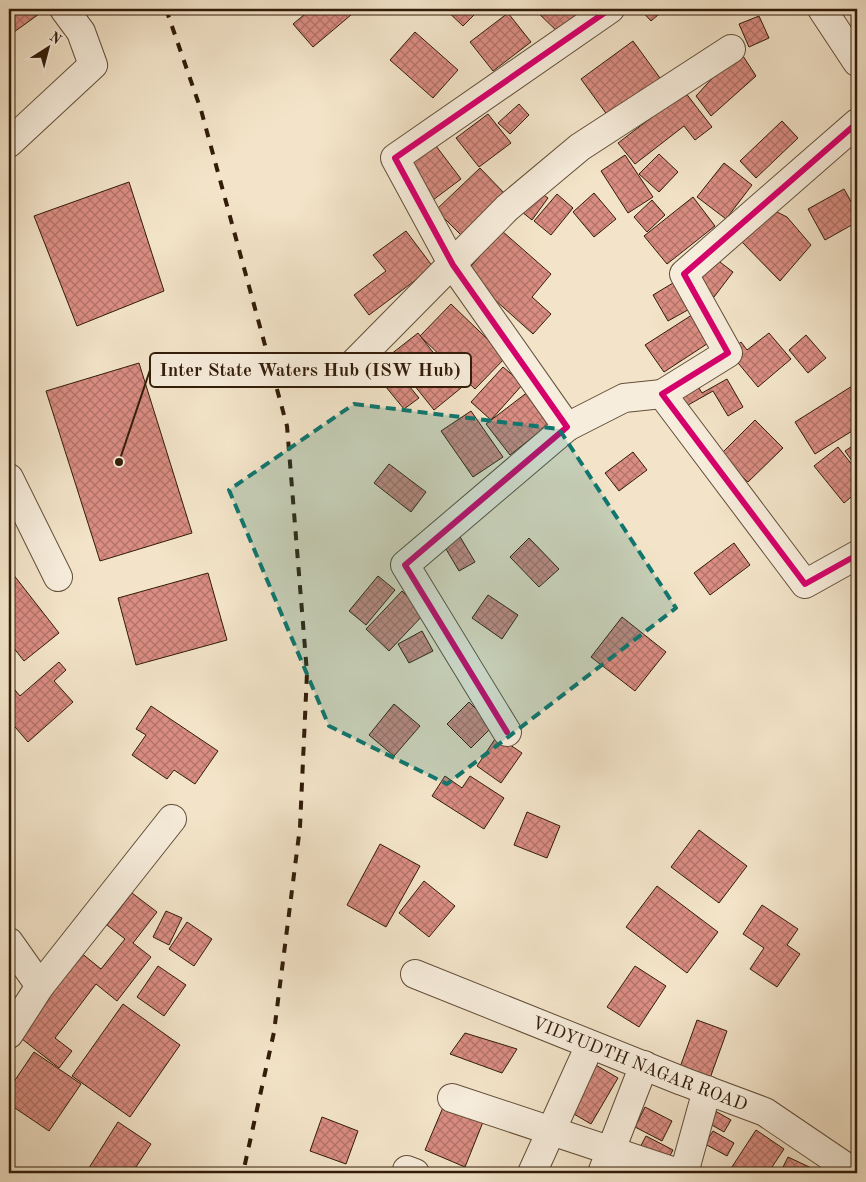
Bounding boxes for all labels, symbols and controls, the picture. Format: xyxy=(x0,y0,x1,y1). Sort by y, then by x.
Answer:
north arrow xyxy=(22,22,72,72)
text: N xyxy=(47,29,64,47)
callout: Inter State Waters Hub (ISW Hub) xyxy=(150,353,471,387)
text: Inter State Waters Hub (ISW Hub) xyxy=(159,362,461,381)
street label: VIDYUDTH NAGAR ROAD xyxy=(529,1014,750,1115)

